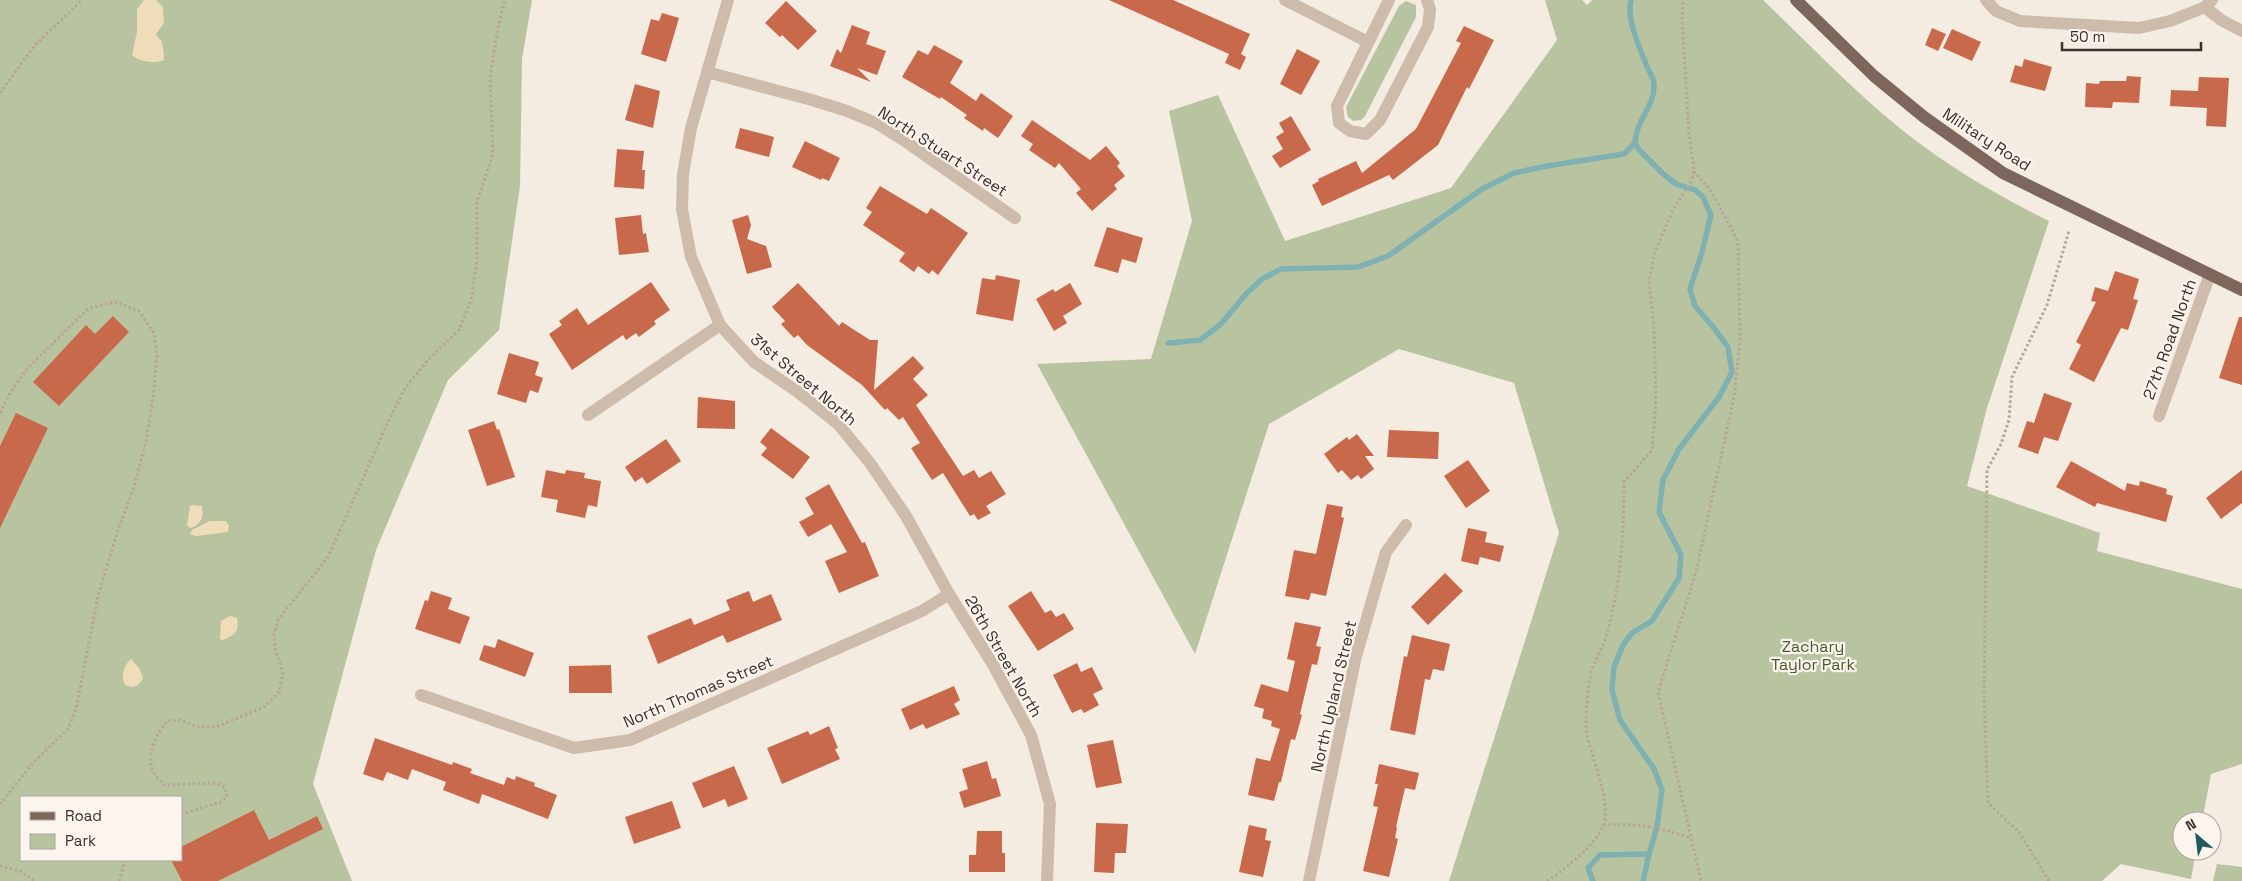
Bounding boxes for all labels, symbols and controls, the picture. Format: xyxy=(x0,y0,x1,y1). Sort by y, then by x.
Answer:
scale bar xyxy=(2062,20,2201,52)
text: 50 m xyxy=(2070,27,2105,46)
street label: North Stuart Street xyxy=(874,102,1012,201)
street label: Military Road xyxy=(1939,103,2035,176)
street label: 27th Road North xyxy=(2138,276,2201,402)
street label: 31st Street North xyxy=(746,329,861,430)
street label: 26th Street North xyxy=(960,591,1047,721)
street label: North Upland Street xyxy=(1306,618,1361,774)
park label: Zachary Taylor Park xyxy=(1771,636,1855,675)
street label: North Thomas Street xyxy=(620,650,776,733)
legend xyxy=(20,796,182,861)
text: Road xyxy=(65,806,102,825)
north arrow xyxy=(2172,811,2222,861)
text: N xyxy=(2183,814,2199,835)
text: Park xyxy=(65,831,96,850)

